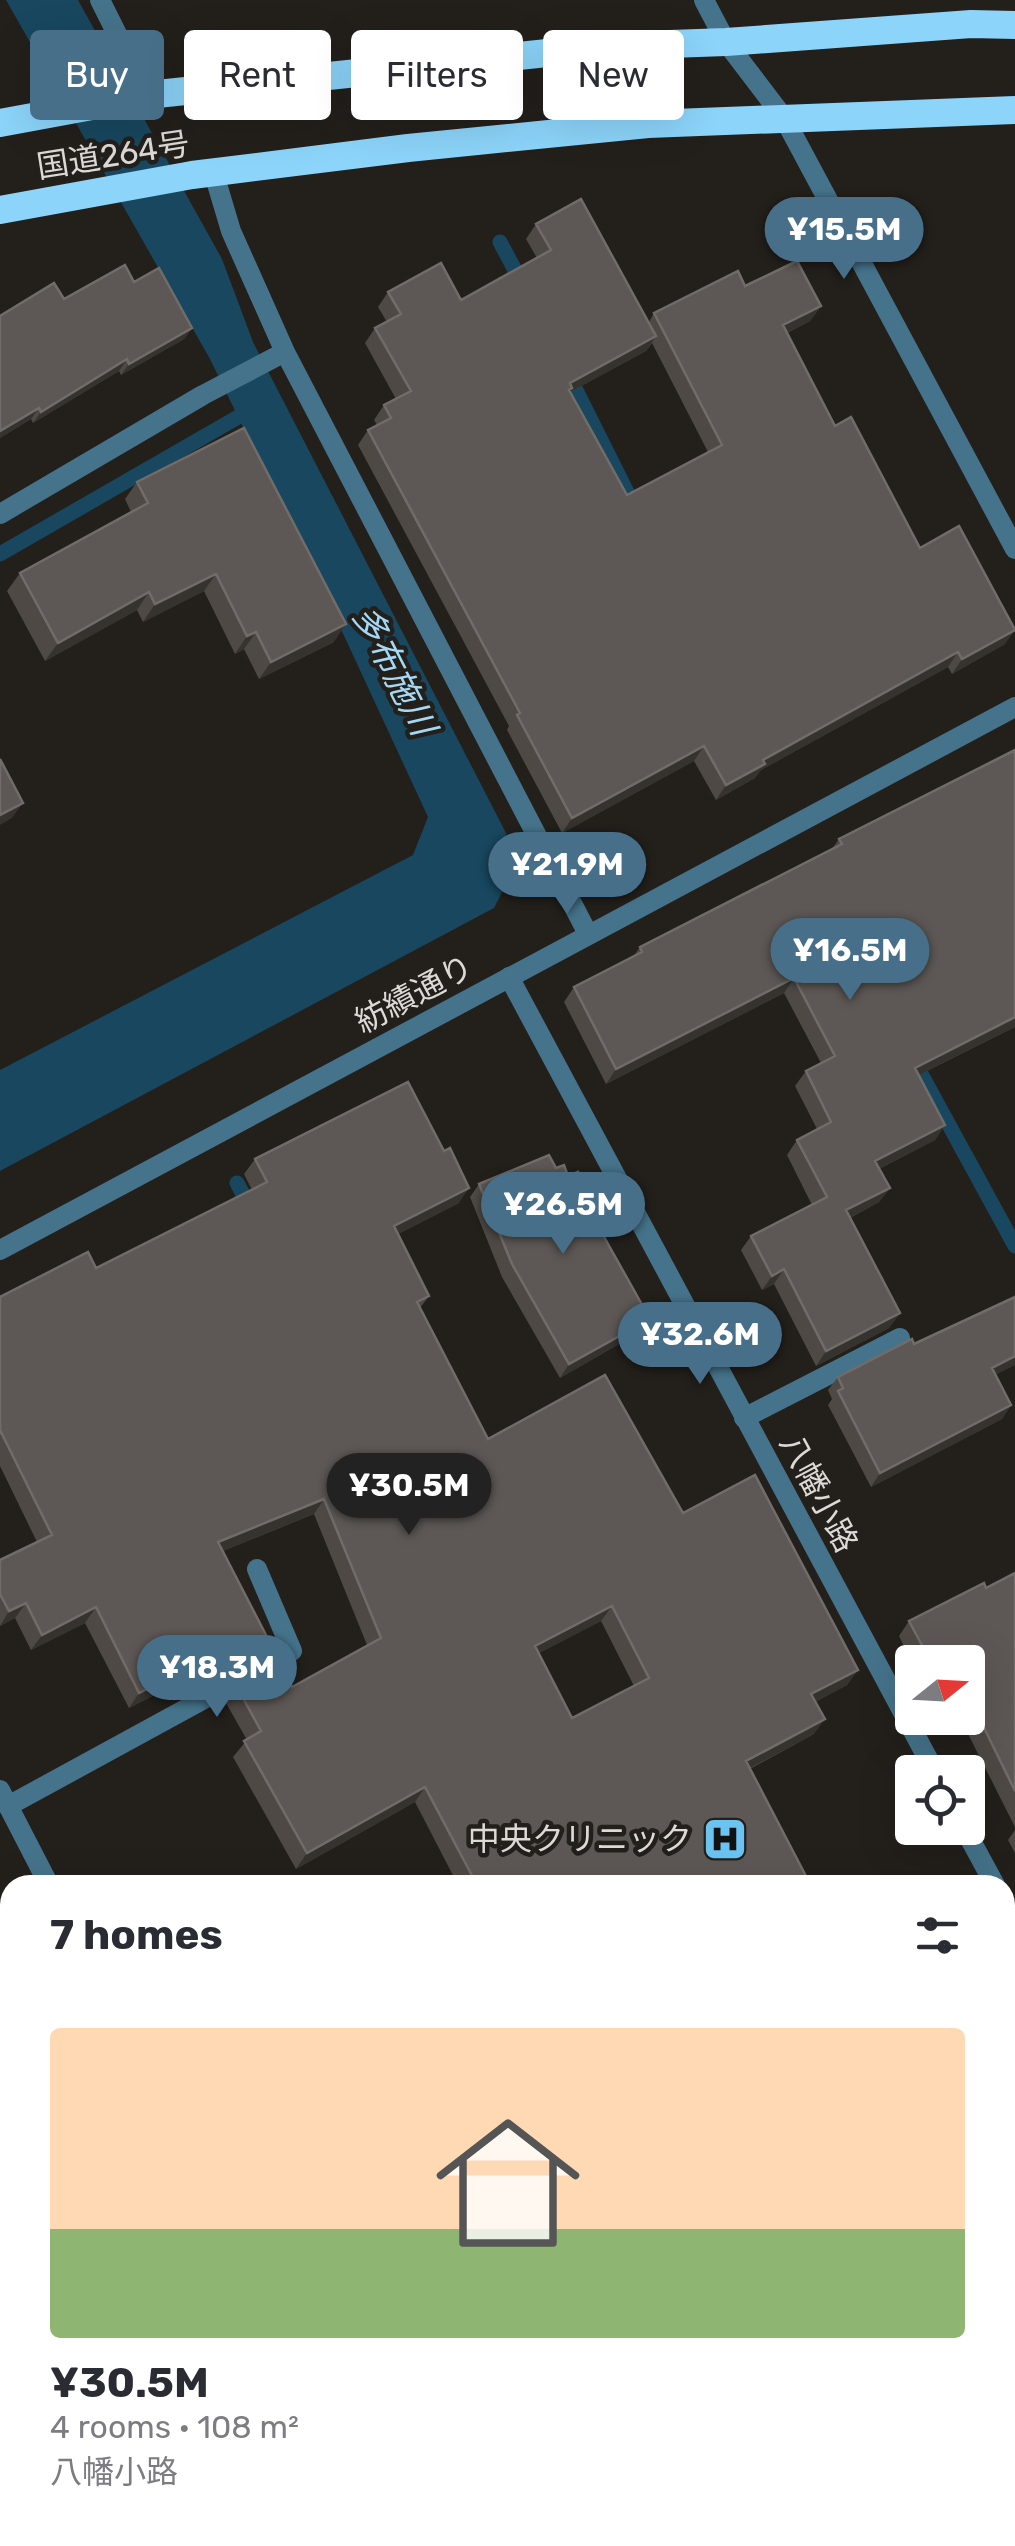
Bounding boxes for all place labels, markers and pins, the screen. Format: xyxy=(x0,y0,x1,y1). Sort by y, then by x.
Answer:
pin: ¥15.5M xyxy=(763,197,925,282)
pin: ¥21.9M xyxy=(486,832,648,917)
pin: ¥16.5M xyxy=(769,918,931,1003)
pin: ¥26.5M xyxy=(482,1172,644,1257)
pin: ¥32.6M xyxy=(619,1302,781,1387)
pin: ¥30.5M xyxy=(328,1453,490,1538)
pin: ¥18.3M xyxy=(136,1635,298,1720)
hospital icon: 中央クリニック xyxy=(702,1816,748,1862)
place label: 中央クリニック xyxy=(468,1820,692,1858)

